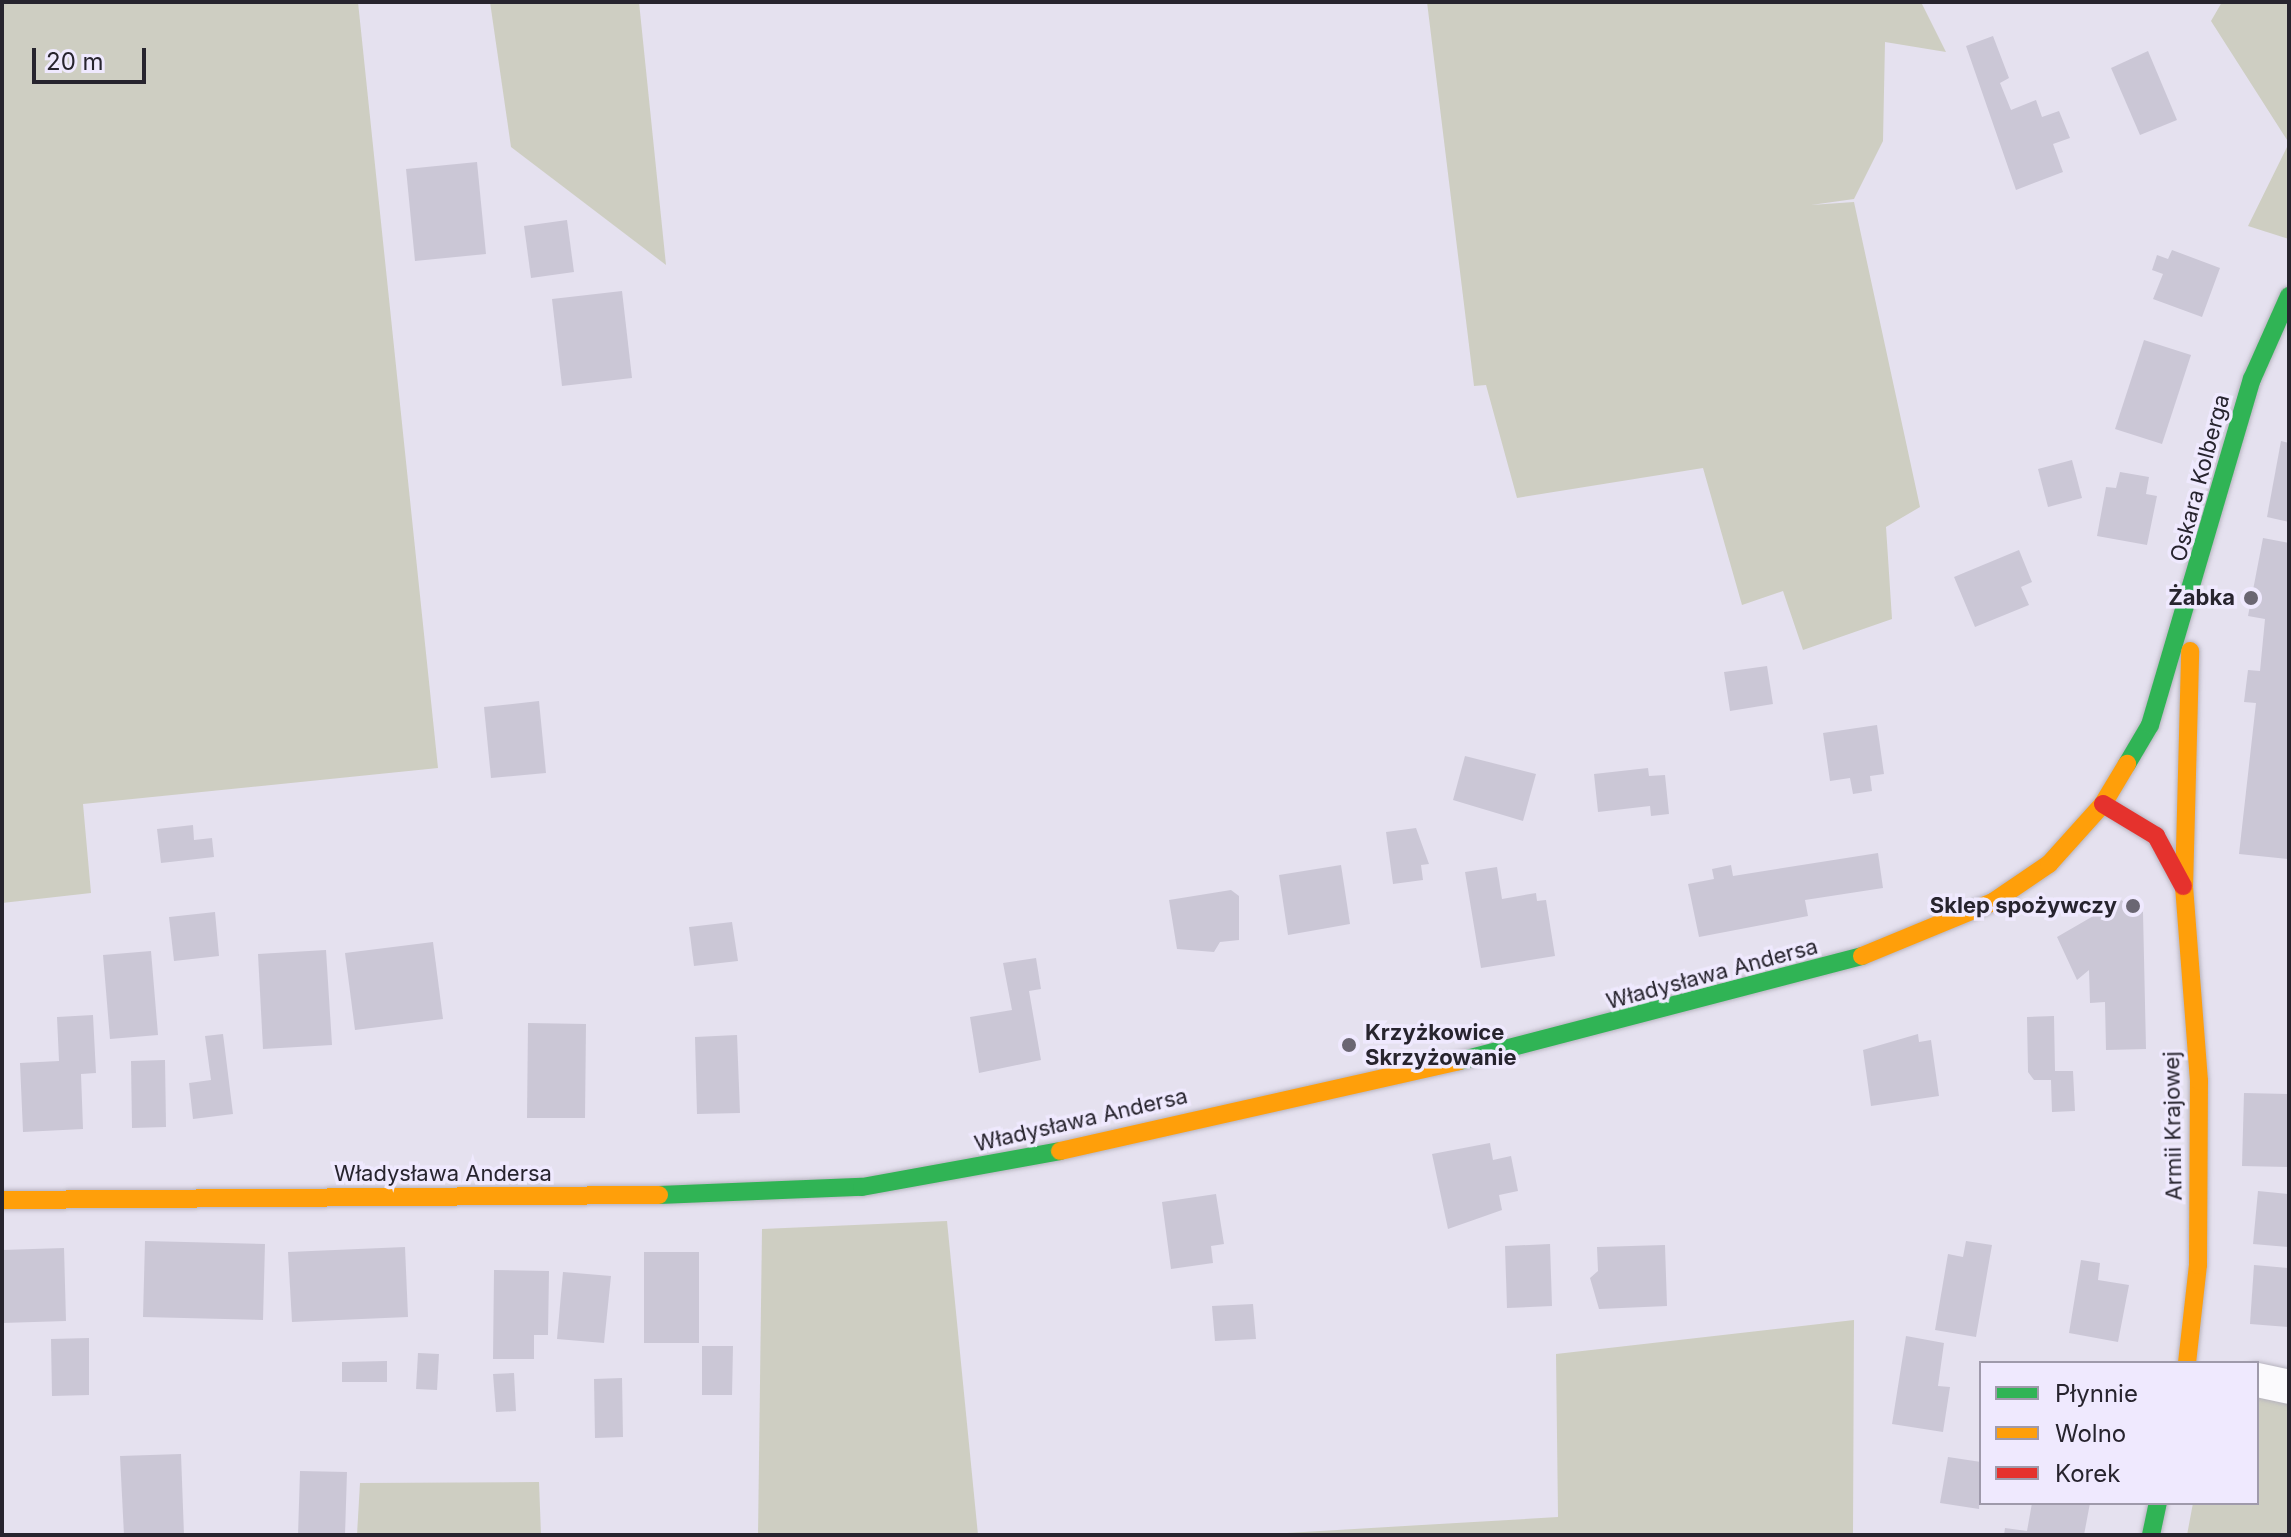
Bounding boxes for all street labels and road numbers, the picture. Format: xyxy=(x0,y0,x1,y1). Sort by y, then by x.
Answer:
street label: Oskara Kolberga xyxy=(2165,391,2235,565)
street label: Władysława Andersa xyxy=(1603,933,1821,1015)
street label: Armii Krajowej xyxy=(2158,1051,2188,1201)
street label: Władysława Andersa xyxy=(972,1083,1190,1157)
street label: Władysława Andersa xyxy=(334,1161,552,1187)

